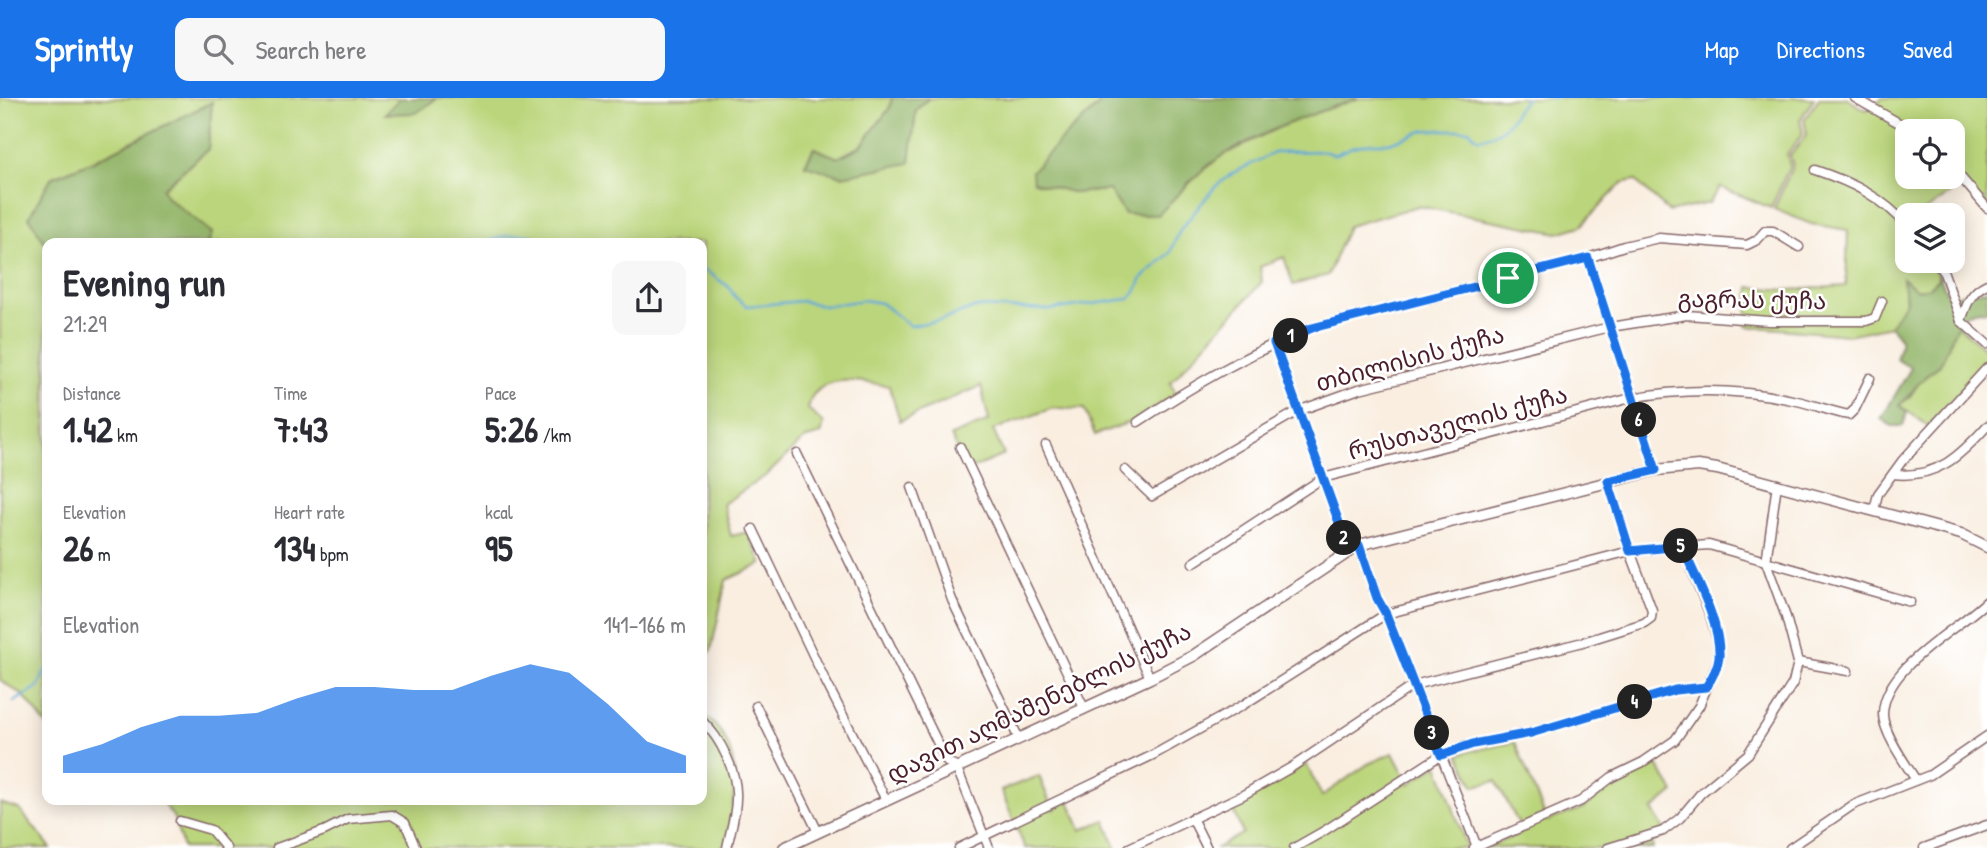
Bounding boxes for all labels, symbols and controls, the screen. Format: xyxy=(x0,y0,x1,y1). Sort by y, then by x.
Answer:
search box xyxy=(175,18,665,81)
text: Sprintly xyxy=(35,27,133,71)
icon: search xyxy=(199,30,237,68)
text: Search here xyxy=(255,32,366,67)
text: Map xyxy=(1705,33,1739,65)
text: Directions xyxy=(1777,33,1865,65)
text: Saved xyxy=(1903,33,1952,65)
map controls xyxy=(1895,119,1965,273)
button: locate xyxy=(1895,119,1965,189)
button: layers xyxy=(1895,203,1965,273)
pin xyxy=(1478,248,1538,308)
text: Evening run xyxy=(63,256,226,308)
icon: arrive xyxy=(1489,259,1527,297)
button: share xyxy=(612,261,686,335)
street label: გაგრას ქუჩა xyxy=(1677,282,1827,316)
text: 21:29 xyxy=(63,308,107,339)
pin: 1 xyxy=(1274,318,1308,354)
street label: თბილისის ქუჩა xyxy=(1312,318,1507,399)
text: 1 xyxy=(1287,322,1294,348)
street label: რუსთაველის ქუჩა xyxy=(1345,377,1571,467)
text: Distance xyxy=(63,380,121,406)
text: Time xyxy=(274,380,308,406)
text: Pace xyxy=(485,380,517,406)
pin: 6 xyxy=(1622,402,1656,438)
text: 1.42 xyxy=(63,406,113,453)
text: 7:43 xyxy=(274,406,328,453)
text: 5:26 xyxy=(485,406,538,453)
text: 6 xyxy=(1635,406,1642,432)
text: km xyxy=(113,422,138,448)
text: /km xyxy=(538,422,572,448)
text: Elevation xyxy=(63,499,126,525)
text: Heart rate xyxy=(274,499,345,525)
text: kcal xyxy=(485,499,513,525)
pin: 2 xyxy=(1326,520,1362,556)
text: 2 xyxy=(1339,524,1348,550)
text: 26 xyxy=(63,525,93,572)
text: 134 xyxy=(274,525,316,572)
text: 95 xyxy=(485,525,513,572)
pin: 5 xyxy=(1664,528,1698,564)
text: 5 xyxy=(1676,532,1685,558)
text: m xyxy=(93,541,111,567)
text: bpm xyxy=(316,541,349,567)
text: Elevation xyxy=(63,609,139,640)
text: 141–166 m xyxy=(603,609,686,640)
street label: დავით აღმაშენებლის ქუჩა xyxy=(881,614,1196,790)
pin: 4 xyxy=(1618,684,1652,720)
text: 4 xyxy=(1631,688,1638,714)
pin: 3 xyxy=(1414,716,1450,750)
text: 3 xyxy=(1427,719,1436,745)

